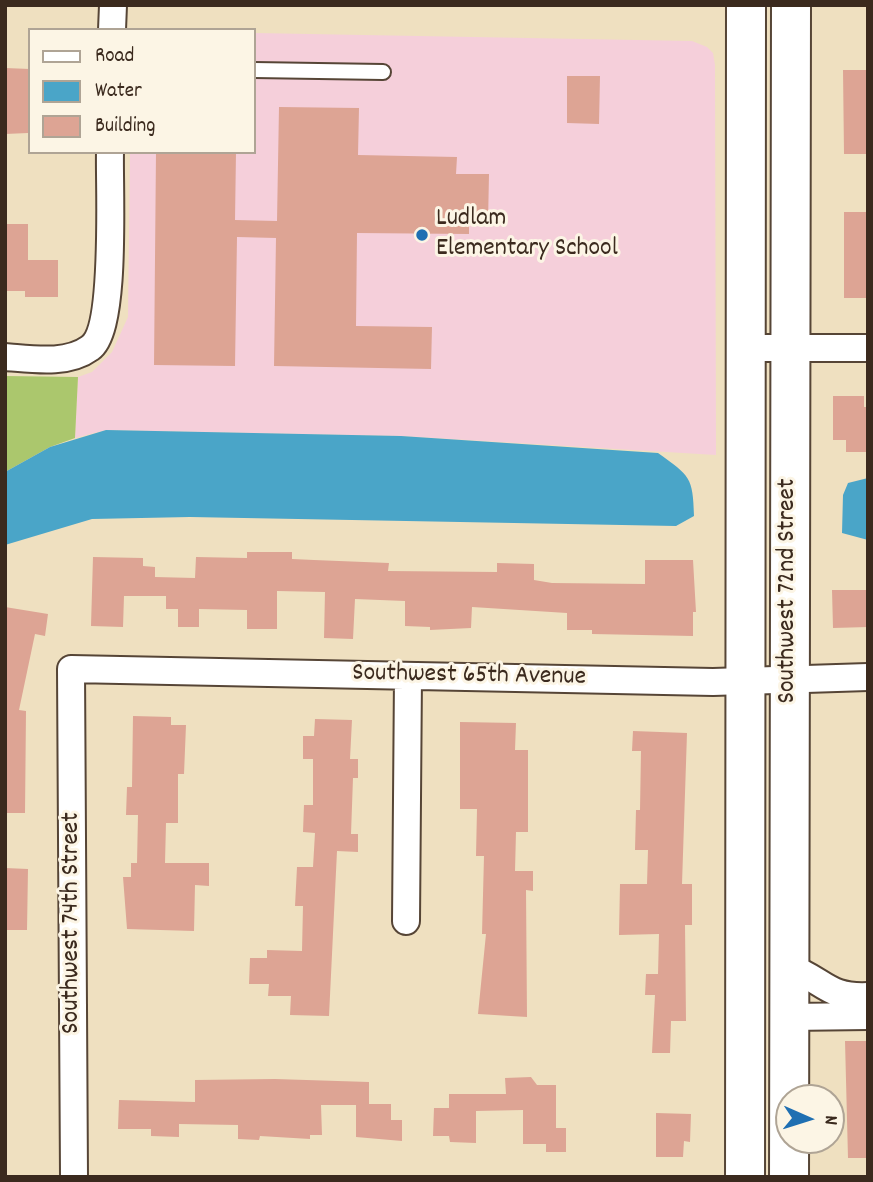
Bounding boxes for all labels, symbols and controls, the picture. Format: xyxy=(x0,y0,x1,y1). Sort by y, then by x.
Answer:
legend xyxy=(28,28,256,154)
text: Road xyxy=(95,42,134,72)
text: Water xyxy=(95,77,142,107)
text: Building xyxy=(95,112,155,142)
place label: Ludlam Elementary School xyxy=(436,204,618,266)
marker: Ludlam Elementary School xyxy=(414,227,430,243)
street label: Southwest 72nd Street xyxy=(773,478,805,704)
street label: Southwest 65th Avenue xyxy=(352,659,586,695)
street label: Southwest 74th Street xyxy=(57,812,89,1034)
north arrow xyxy=(775,1084,845,1154)
text: N xyxy=(816,1115,843,1125)

